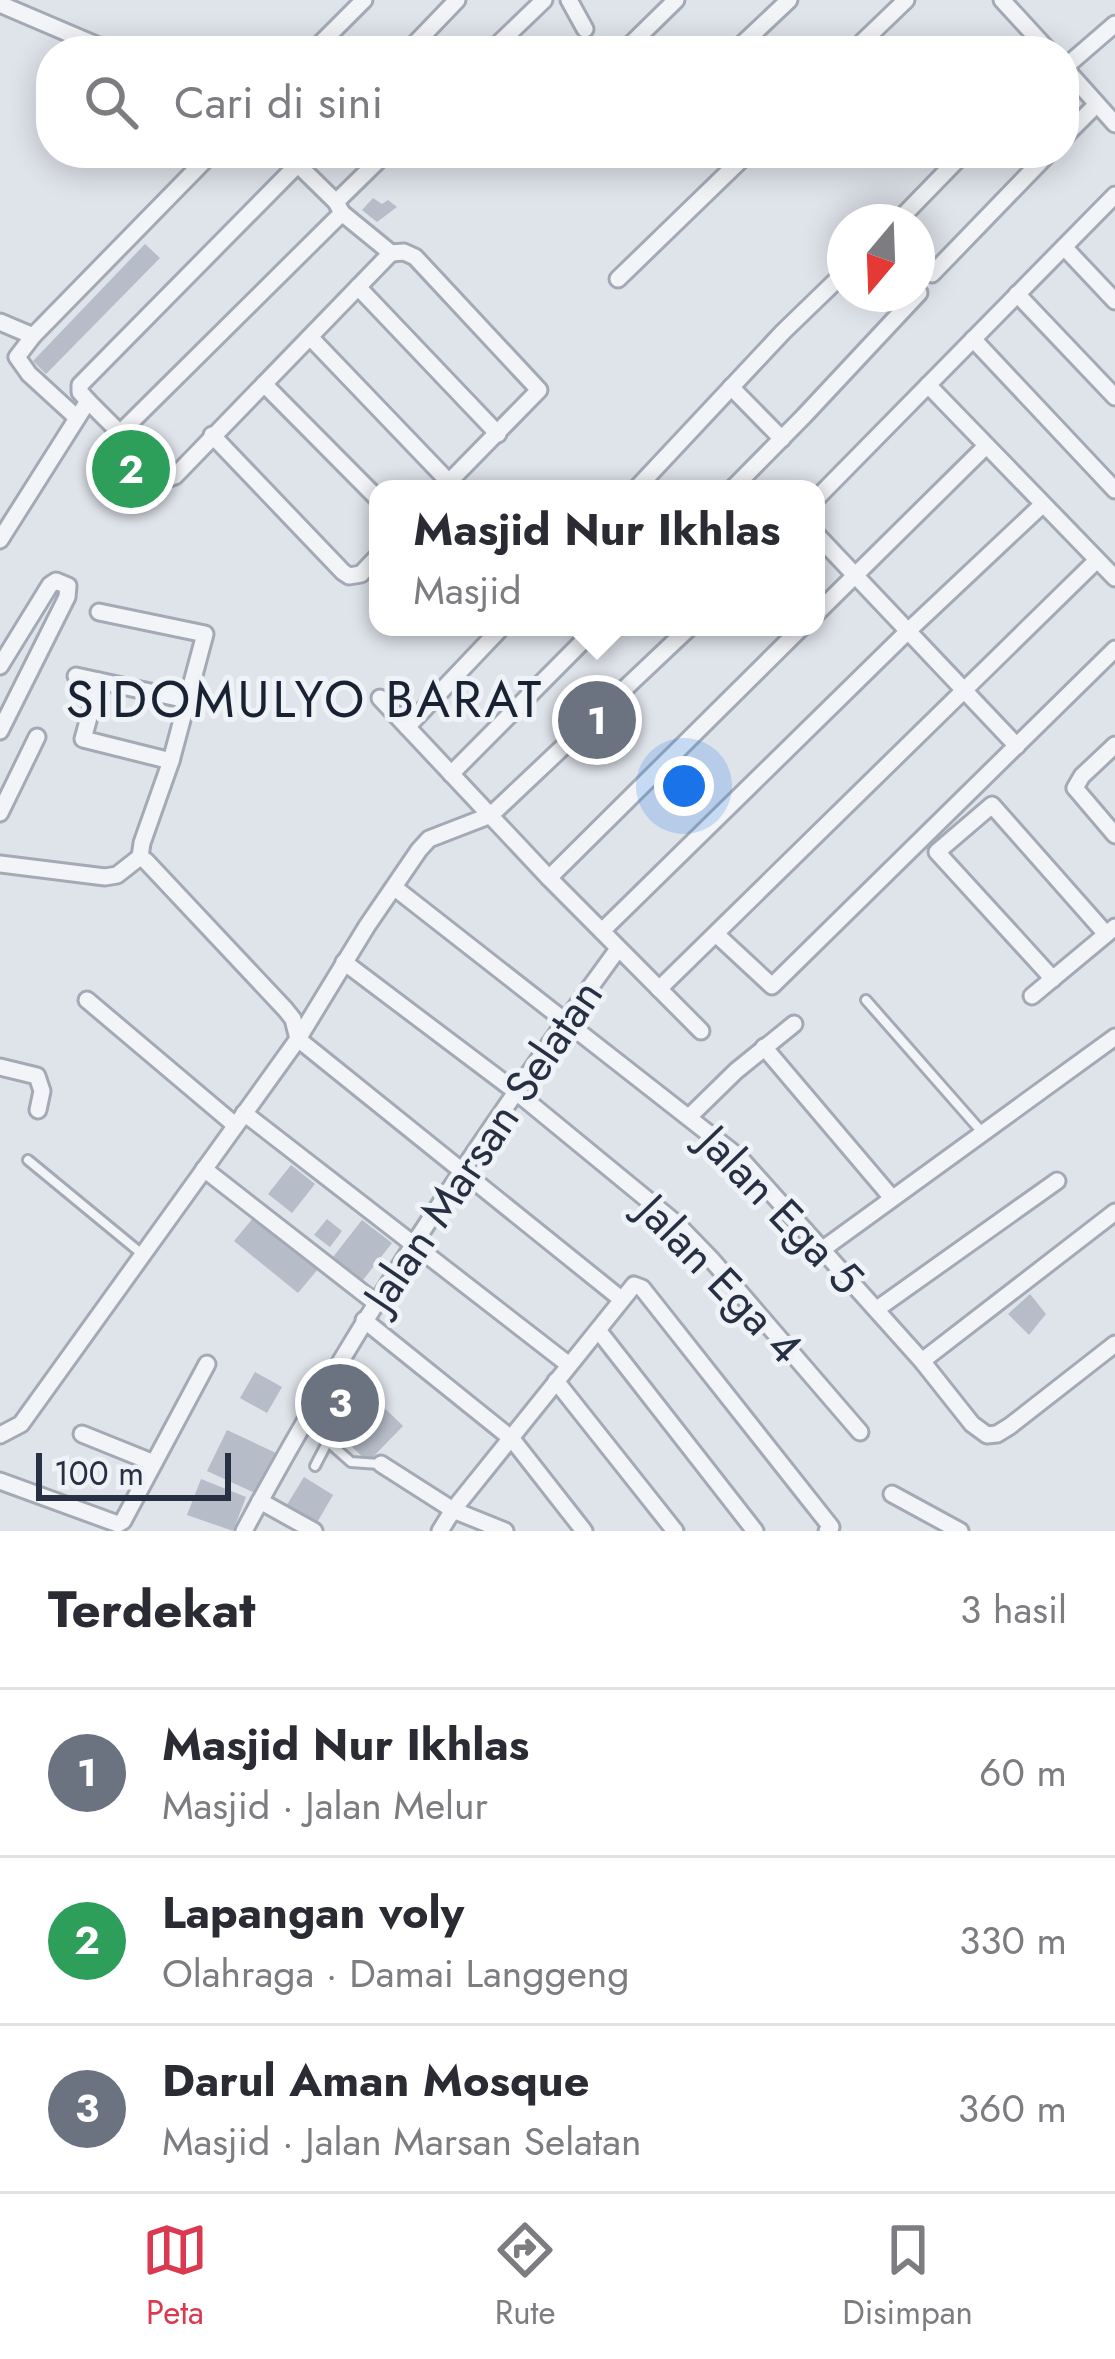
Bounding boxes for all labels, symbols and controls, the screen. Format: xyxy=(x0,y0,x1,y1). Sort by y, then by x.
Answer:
search box xyxy=(36,36,1079,168)
icon: search xyxy=(78,69,144,135)
text: Cari di sini xyxy=(174,70,383,135)
north arrow xyxy=(827,204,935,312)
pin: 2 xyxy=(92,424,170,514)
popup xyxy=(369,480,825,636)
text: Masjid Nur Ikhlas xyxy=(413,497,781,562)
text: Masjid xyxy=(413,562,522,619)
district label: SIDOMULYO BARAT xyxy=(66,662,544,736)
pin: 1 xyxy=(558,675,636,765)
your location xyxy=(654,756,714,816)
street label: Jalan Marsan Selatan xyxy=(345,966,618,1328)
street label: Jalan Ega 5 xyxy=(680,1107,878,1309)
street label: Jalan Ega 4 xyxy=(619,1176,817,1378)
pin: 3 xyxy=(301,1358,379,1448)
scale bar xyxy=(36,1447,231,1500)
text: 100 m xyxy=(54,1450,144,1497)
text: Terdekat xyxy=(48,1572,256,1646)
text: 3 hasil xyxy=(960,1581,1067,1638)
text: Masjid Nur Ikhlas xyxy=(162,1712,529,1777)
text: 1 xyxy=(77,1744,97,1801)
text: 60 m xyxy=(979,1744,1067,1801)
text: Masjid · Jalan Melur xyxy=(162,1777,488,1834)
text: Lapangan voly xyxy=(162,1880,464,1945)
text: 2 xyxy=(74,1912,100,1969)
text: 330 m xyxy=(959,1912,1067,1969)
text: Olahraga · Damai Langgeng xyxy=(162,1945,630,2002)
text: Darul Aman Mosque xyxy=(162,2048,589,2113)
text: 3 xyxy=(75,2080,99,2137)
text: 360 m xyxy=(958,2080,1067,2137)
text: Masjid · Jalan Marsan Selatan xyxy=(162,2113,641,2170)
tab: Peta xyxy=(142,2217,208,2336)
tab: Rute xyxy=(492,2217,558,2336)
tab: Disimpan xyxy=(842,2217,973,2336)

